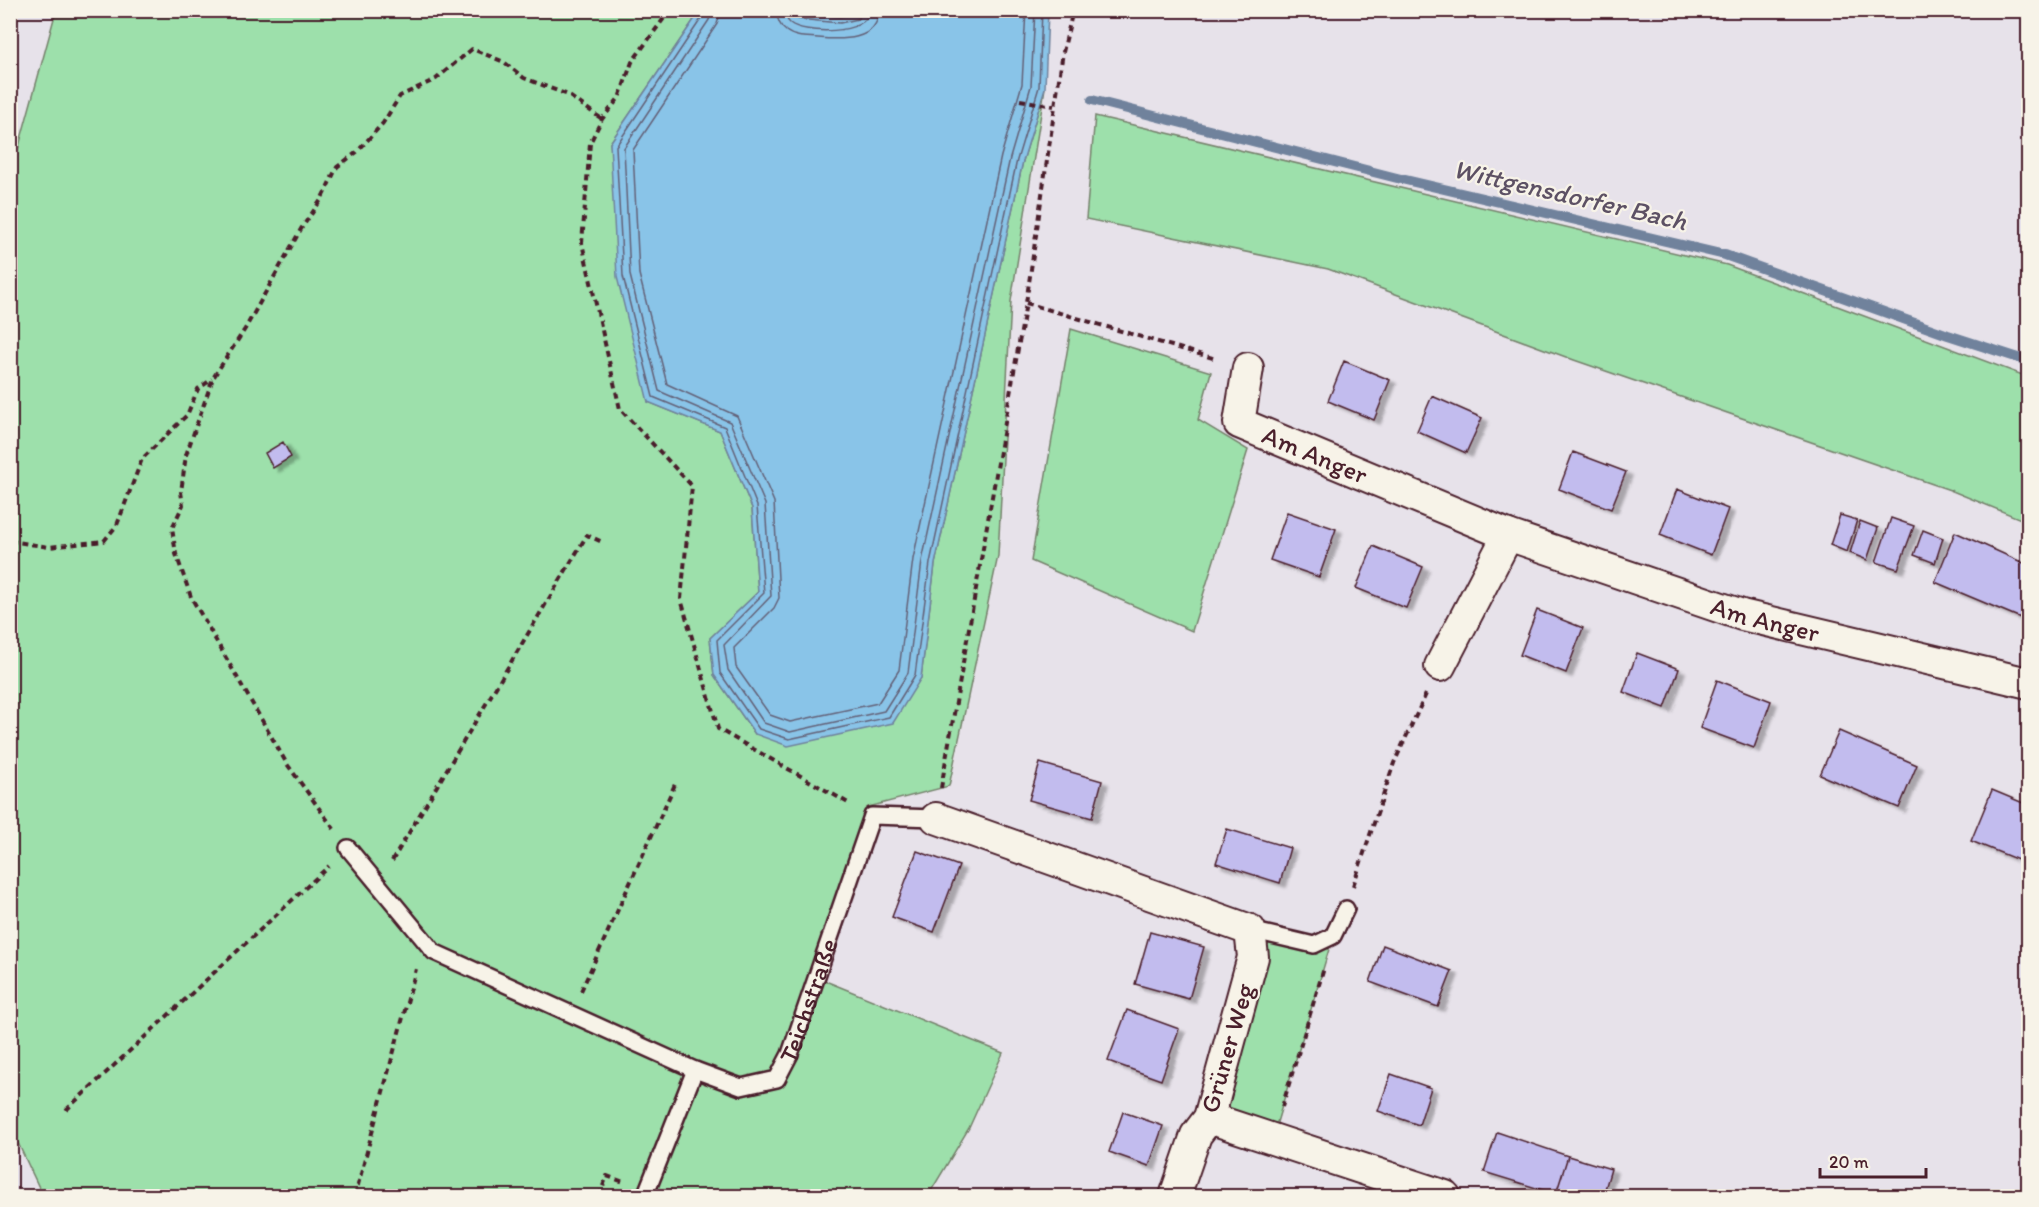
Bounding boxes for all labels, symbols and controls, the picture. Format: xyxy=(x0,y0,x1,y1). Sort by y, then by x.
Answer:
water label: Wittgensdorfer Bach xyxy=(1450,152,1691,238)
street label: Am Anger xyxy=(1258,419,1373,491)
street label: Am Anger xyxy=(1707,590,1823,649)
street label: Teichstraße xyxy=(772,934,845,1069)
street label: Grüner Weg xyxy=(1193,979,1261,1116)
scale bar xyxy=(1820,1141,1926,1179)
text: 20 m xyxy=(1829,1151,1869,1173)

